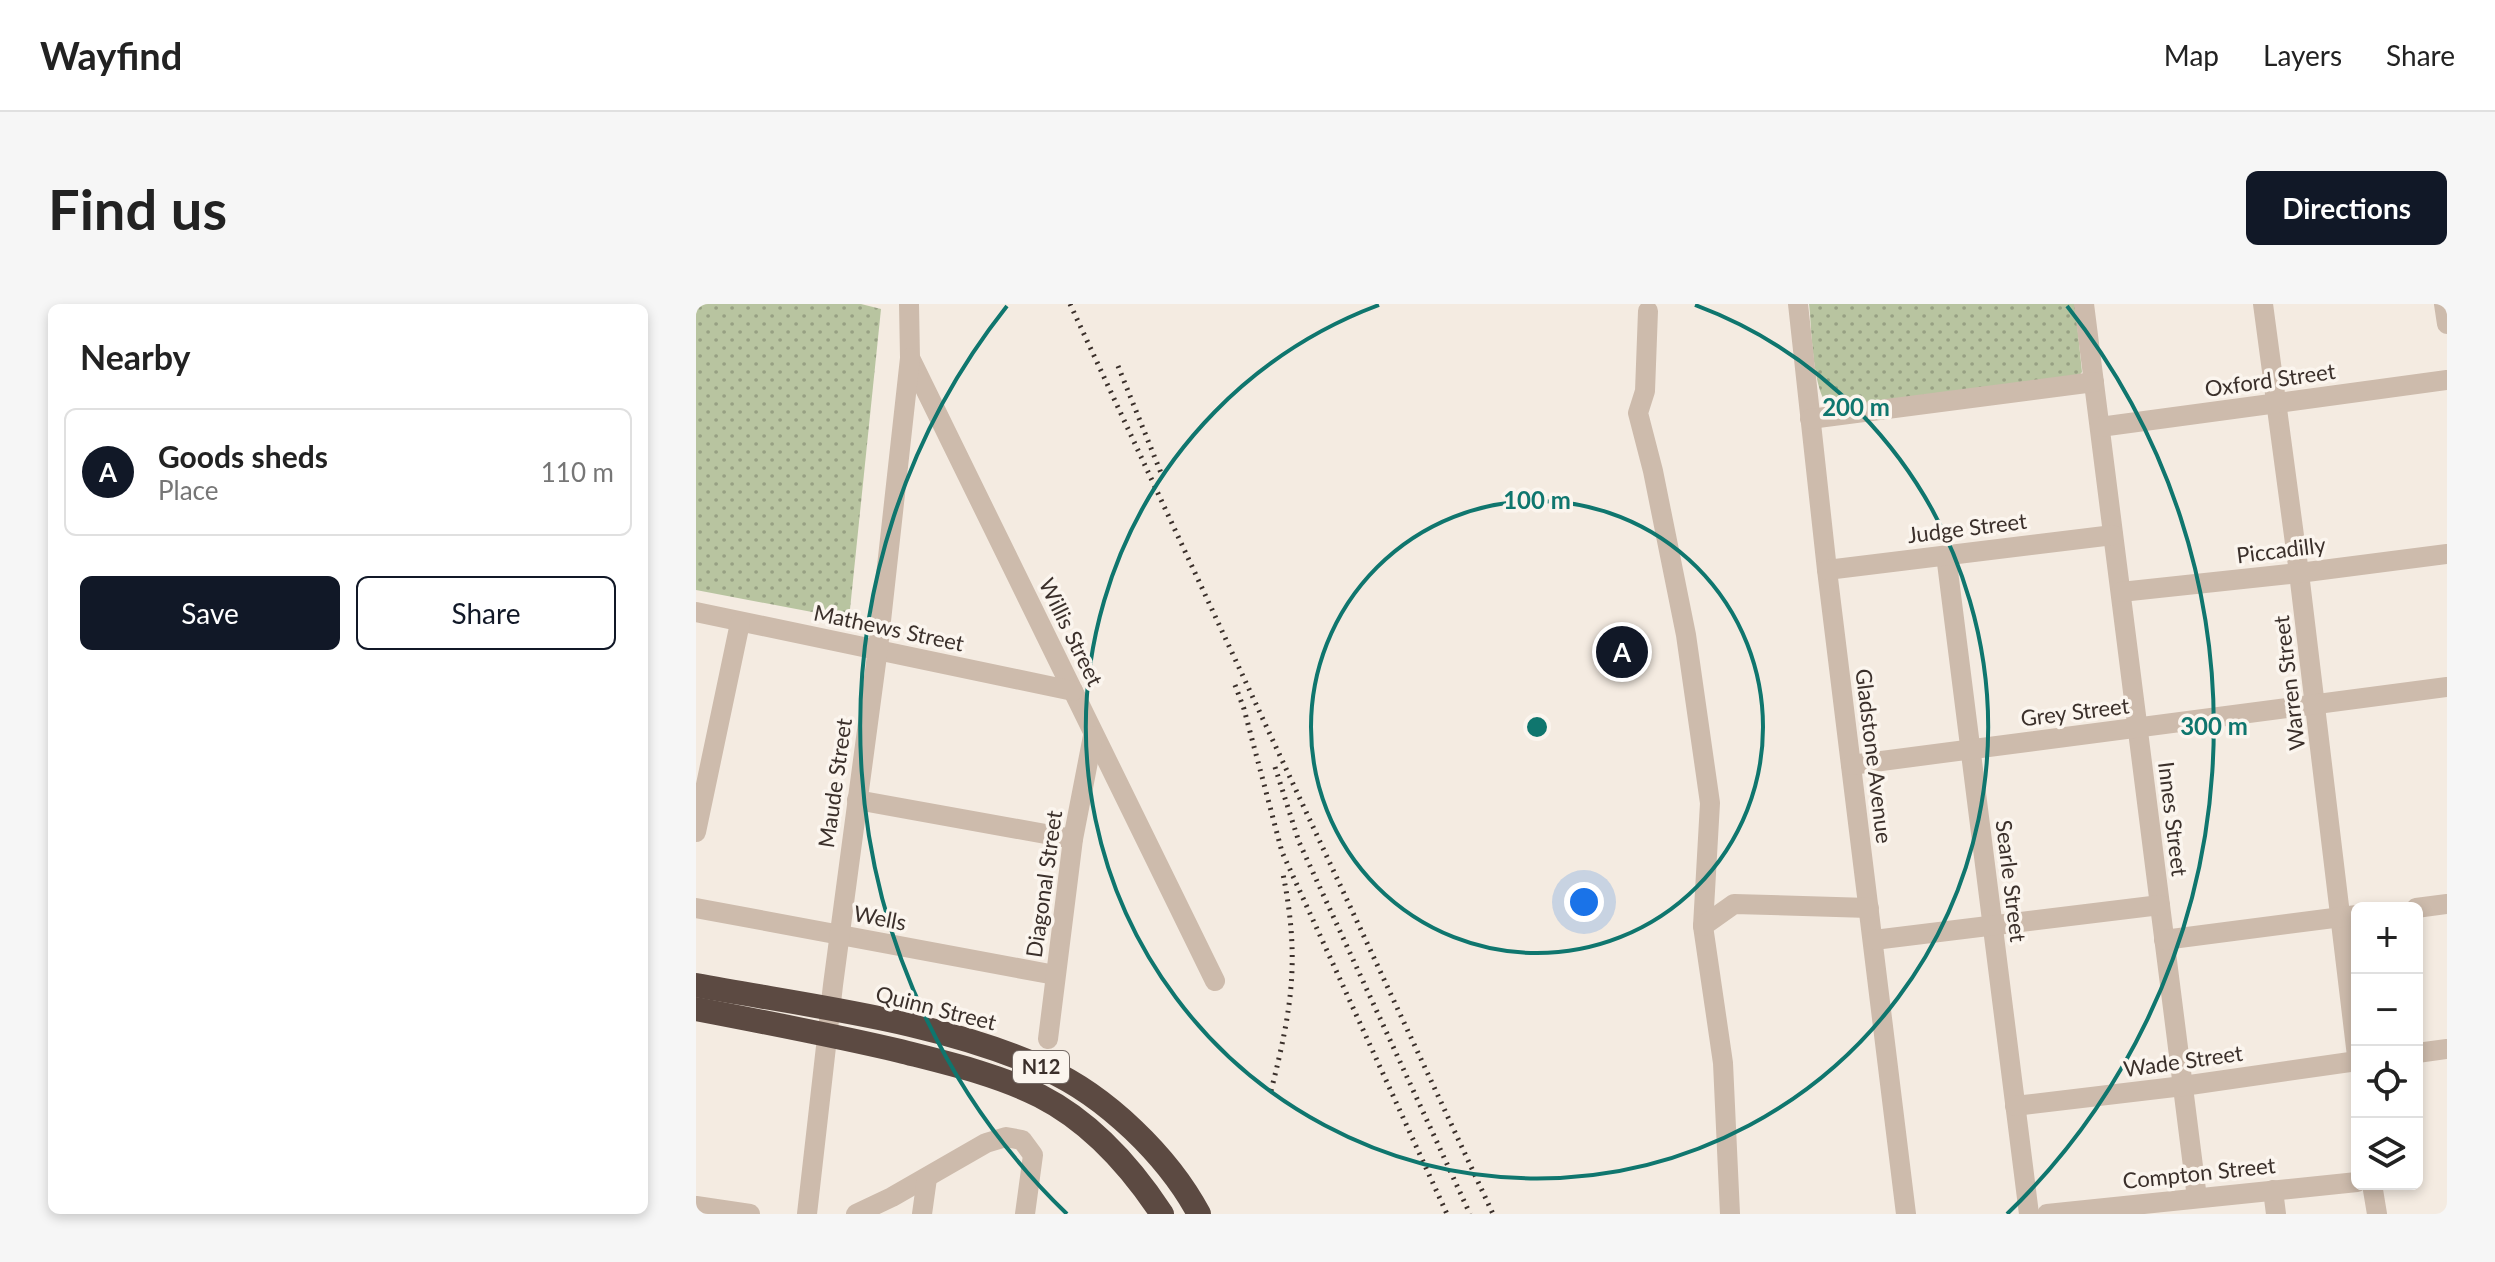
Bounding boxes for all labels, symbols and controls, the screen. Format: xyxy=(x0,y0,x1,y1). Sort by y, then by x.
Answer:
text: Wayfind xyxy=(40,32,182,78)
text: Map xyxy=(2164,38,2219,72)
text: Layers xyxy=(2263,38,2342,72)
text: Share xyxy=(2386,38,2455,72)
button: Directions xyxy=(2246,171,2447,245)
text: Find us xyxy=(48,175,227,242)
text: Nearby xyxy=(80,336,191,377)
street label: Oxford Street xyxy=(2203,357,2337,402)
text: 200 m xyxy=(1822,392,1890,421)
text: Goods sheds xyxy=(158,438,328,474)
text: A xyxy=(99,456,117,488)
text: 110 m xyxy=(541,456,614,488)
text: Place xyxy=(158,474,219,506)
text: 100 m xyxy=(1503,485,1571,514)
street label: Judge Street xyxy=(1906,507,2028,548)
street label: Piccadilly xyxy=(2235,531,2328,568)
street label: Willis Street xyxy=(1034,573,1109,690)
button: Save xyxy=(80,576,340,650)
button: Share xyxy=(356,576,616,650)
street label: Mathews Street xyxy=(812,598,967,657)
street label: Warren Street xyxy=(2267,614,2310,752)
pin: A xyxy=(1596,622,1648,682)
street label: Gladstone Avenue xyxy=(1850,667,1899,845)
street label: Grey Street xyxy=(2019,691,2131,732)
text: 300 m xyxy=(2180,711,2248,740)
centre of rings xyxy=(1523,713,1551,741)
street label: Maude Street xyxy=(812,716,857,850)
street label: Innes Street xyxy=(2153,760,2194,878)
street label: Diagonal Street xyxy=(1020,808,1067,959)
street label: Searle Street xyxy=(1991,818,2032,944)
your location xyxy=(1564,882,1604,922)
street label: Wells xyxy=(851,899,909,936)
map controls xyxy=(2351,902,2423,1190)
button: + xyxy=(2351,902,2423,974)
button: − xyxy=(2351,974,2423,1046)
street label: Quinn Street xyxy=(873,980,999,1036)
street label: Wade Street xyxy=(2122,1039,2244,1082)
button: locate xyxy=(2351,1046,2423,1118)
road number: N12 xyxy=(1013,1051,1069,1083)
button: layers xyxy=(2351,1118,2423,1190)
street label: Compton Street xyxy=(2121,1151,2277,1194)

